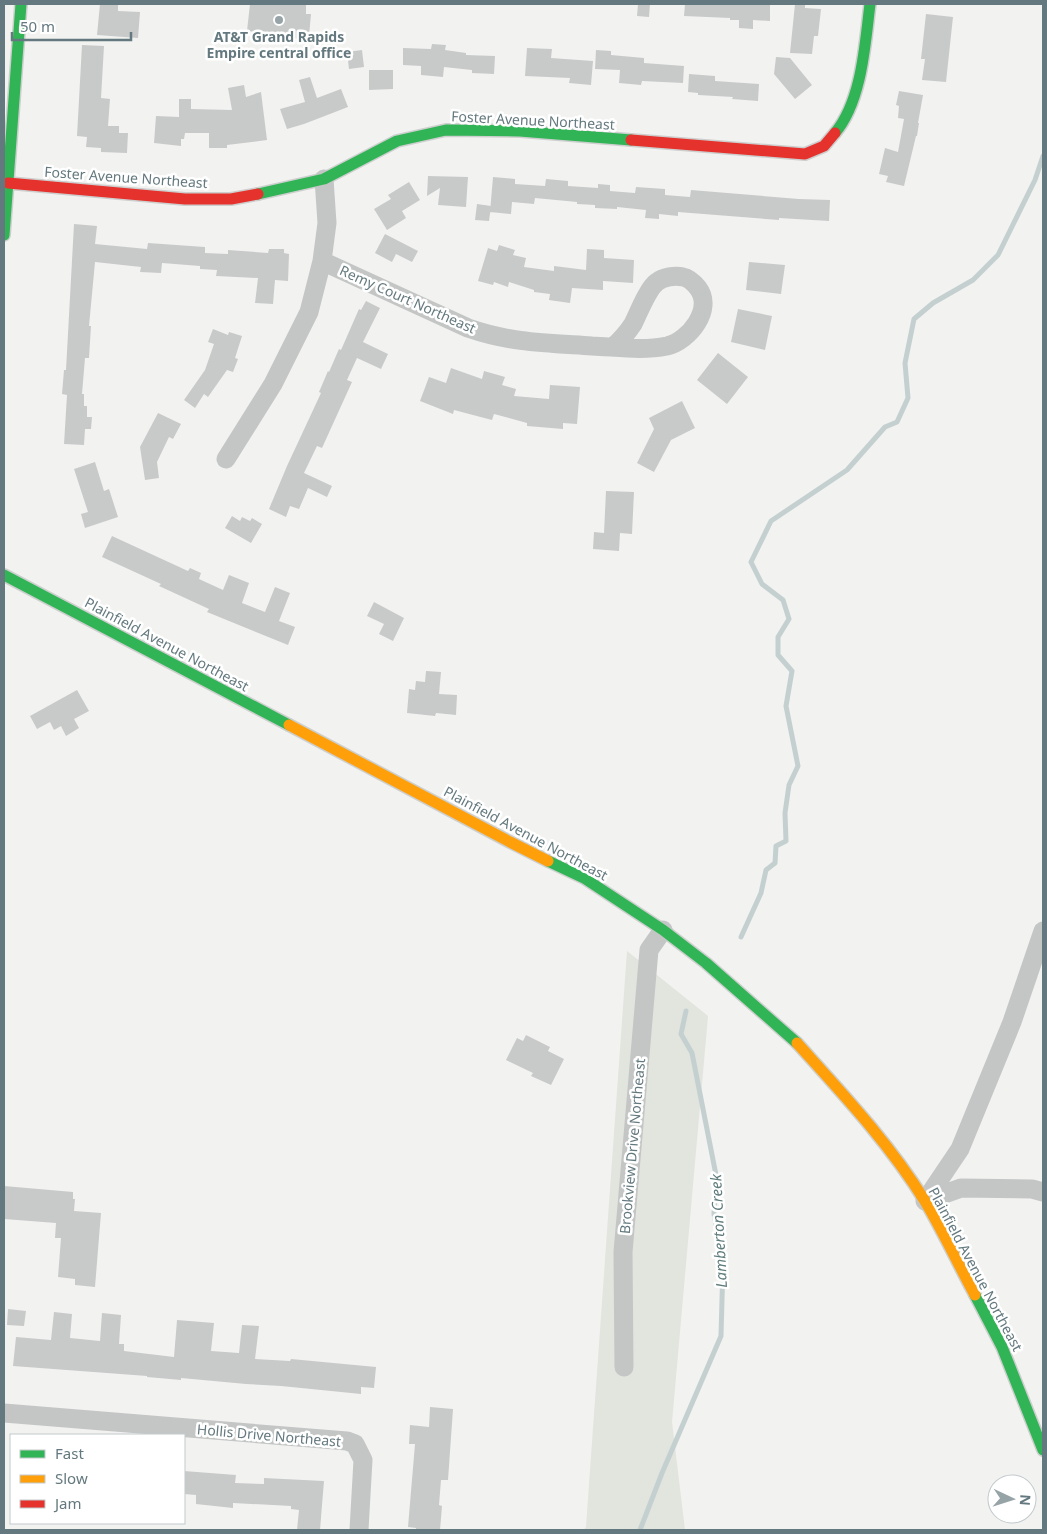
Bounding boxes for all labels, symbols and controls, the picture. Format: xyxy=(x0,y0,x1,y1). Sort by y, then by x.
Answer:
scale bar xyxy=(12,10,131,42)
marker: AT&T Grand Rapids Empire central office xyxy=(273,14,285,26)
text: 50 m xyxy=(20,16,55,36)
place label: AT&T Grand Rapids Empire central office xyxy=(207,27,351,62)
street label: Foster Avenue Northeast xyxy=(451,106,615,134)
street label: Foster Avenue Northeast xyxy=(44,162,208,192)
street label: Remy Court Northeast xyxy=(337,260,479,338)
street label: Plainfield Avenue Northeast xyxy=(82,593,252,695)
street label: Plainfield Avenue Northeast xyxy=(441,782,611,884)
street label: Brookview Drive Northeast xyxy=(615,1057,649,1235)
water label: Lamberton Creek xyxy=(705,1173,731,1288)
street label: Plainfield Avenue Northeast xyxy=(925,1184,1027,1354)
street label: Hollis Drive Northeast xyxy=(196,1419,342,1451)
legend xyxy=(10,1434,185,1524)
text: Fast xyxy=(55,1443,84,1463)
text: Slow xyxy=(55,1468,88,1488)
north arrow xyxy=(987,1474,1037,1524)
text: Jam xyxy=(53,1493,82,1513)
text: N xyxy=(1016,1494,1035,1506)

